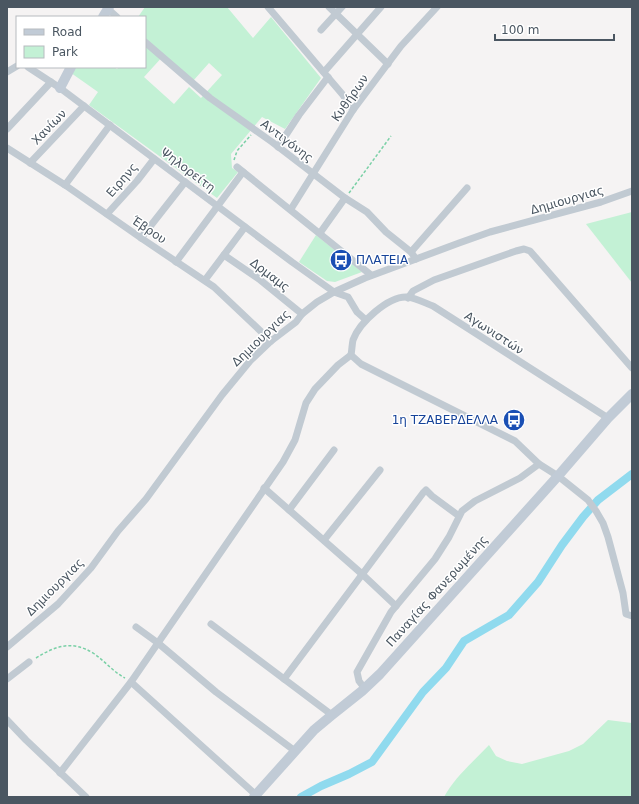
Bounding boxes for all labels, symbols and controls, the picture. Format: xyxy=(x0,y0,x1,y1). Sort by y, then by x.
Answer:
legend xyxy=(16,16,146,68)
scale bar xyxy=(495,16,614,42)
text: 100 m xyxy=(501,23,539,37)
text: Road xyxy=(52,25,82,39)
text: Park xyxy=(52,45,78,59)
street label: Κυθήρων xyxy=(329,72,371,124)
street label: Χανίων xyxy=(29,106,69,148)
street label: Αντιγόνης xyxy=(258,117,316,165)
street label: Ψηλορείτη xyxy=(158,145,218,195)
street label: Ειρηνς xyxy=(103,160,141,200)
street label: Δημιουργιας xyxy=(529,183,605,217)
street label: Έβρου xyxy=(128,213,169,247)
bus stop icon: ΠΛΑΤΕΙΑ xyxy=(328,247,354,273)
place label: ΠΛΑΤΕΙΑ xyxy=(356,253,409,267)
street label: Δρμαμς xyxy=(247,256,293,294)
street label: Δημιουργιας xyxy=(229,307,293,369)
street label: Αγωνιστών xyxy=(462,309,526,357)
bus stop icon: 1η ΤΖΑΒΕΡΔΕΛΛΑ xyxy=(501,407,527,433)
place label: 1η ΤΖΑΒΕΡΔΕΛΛΑ xyxy=(392,413,499,427)
street label: Παναγίας Φανερωμένης xyxy=(383,532,491,650)
street label: Δημιουργιας xyxy=(23,555,87,619)

